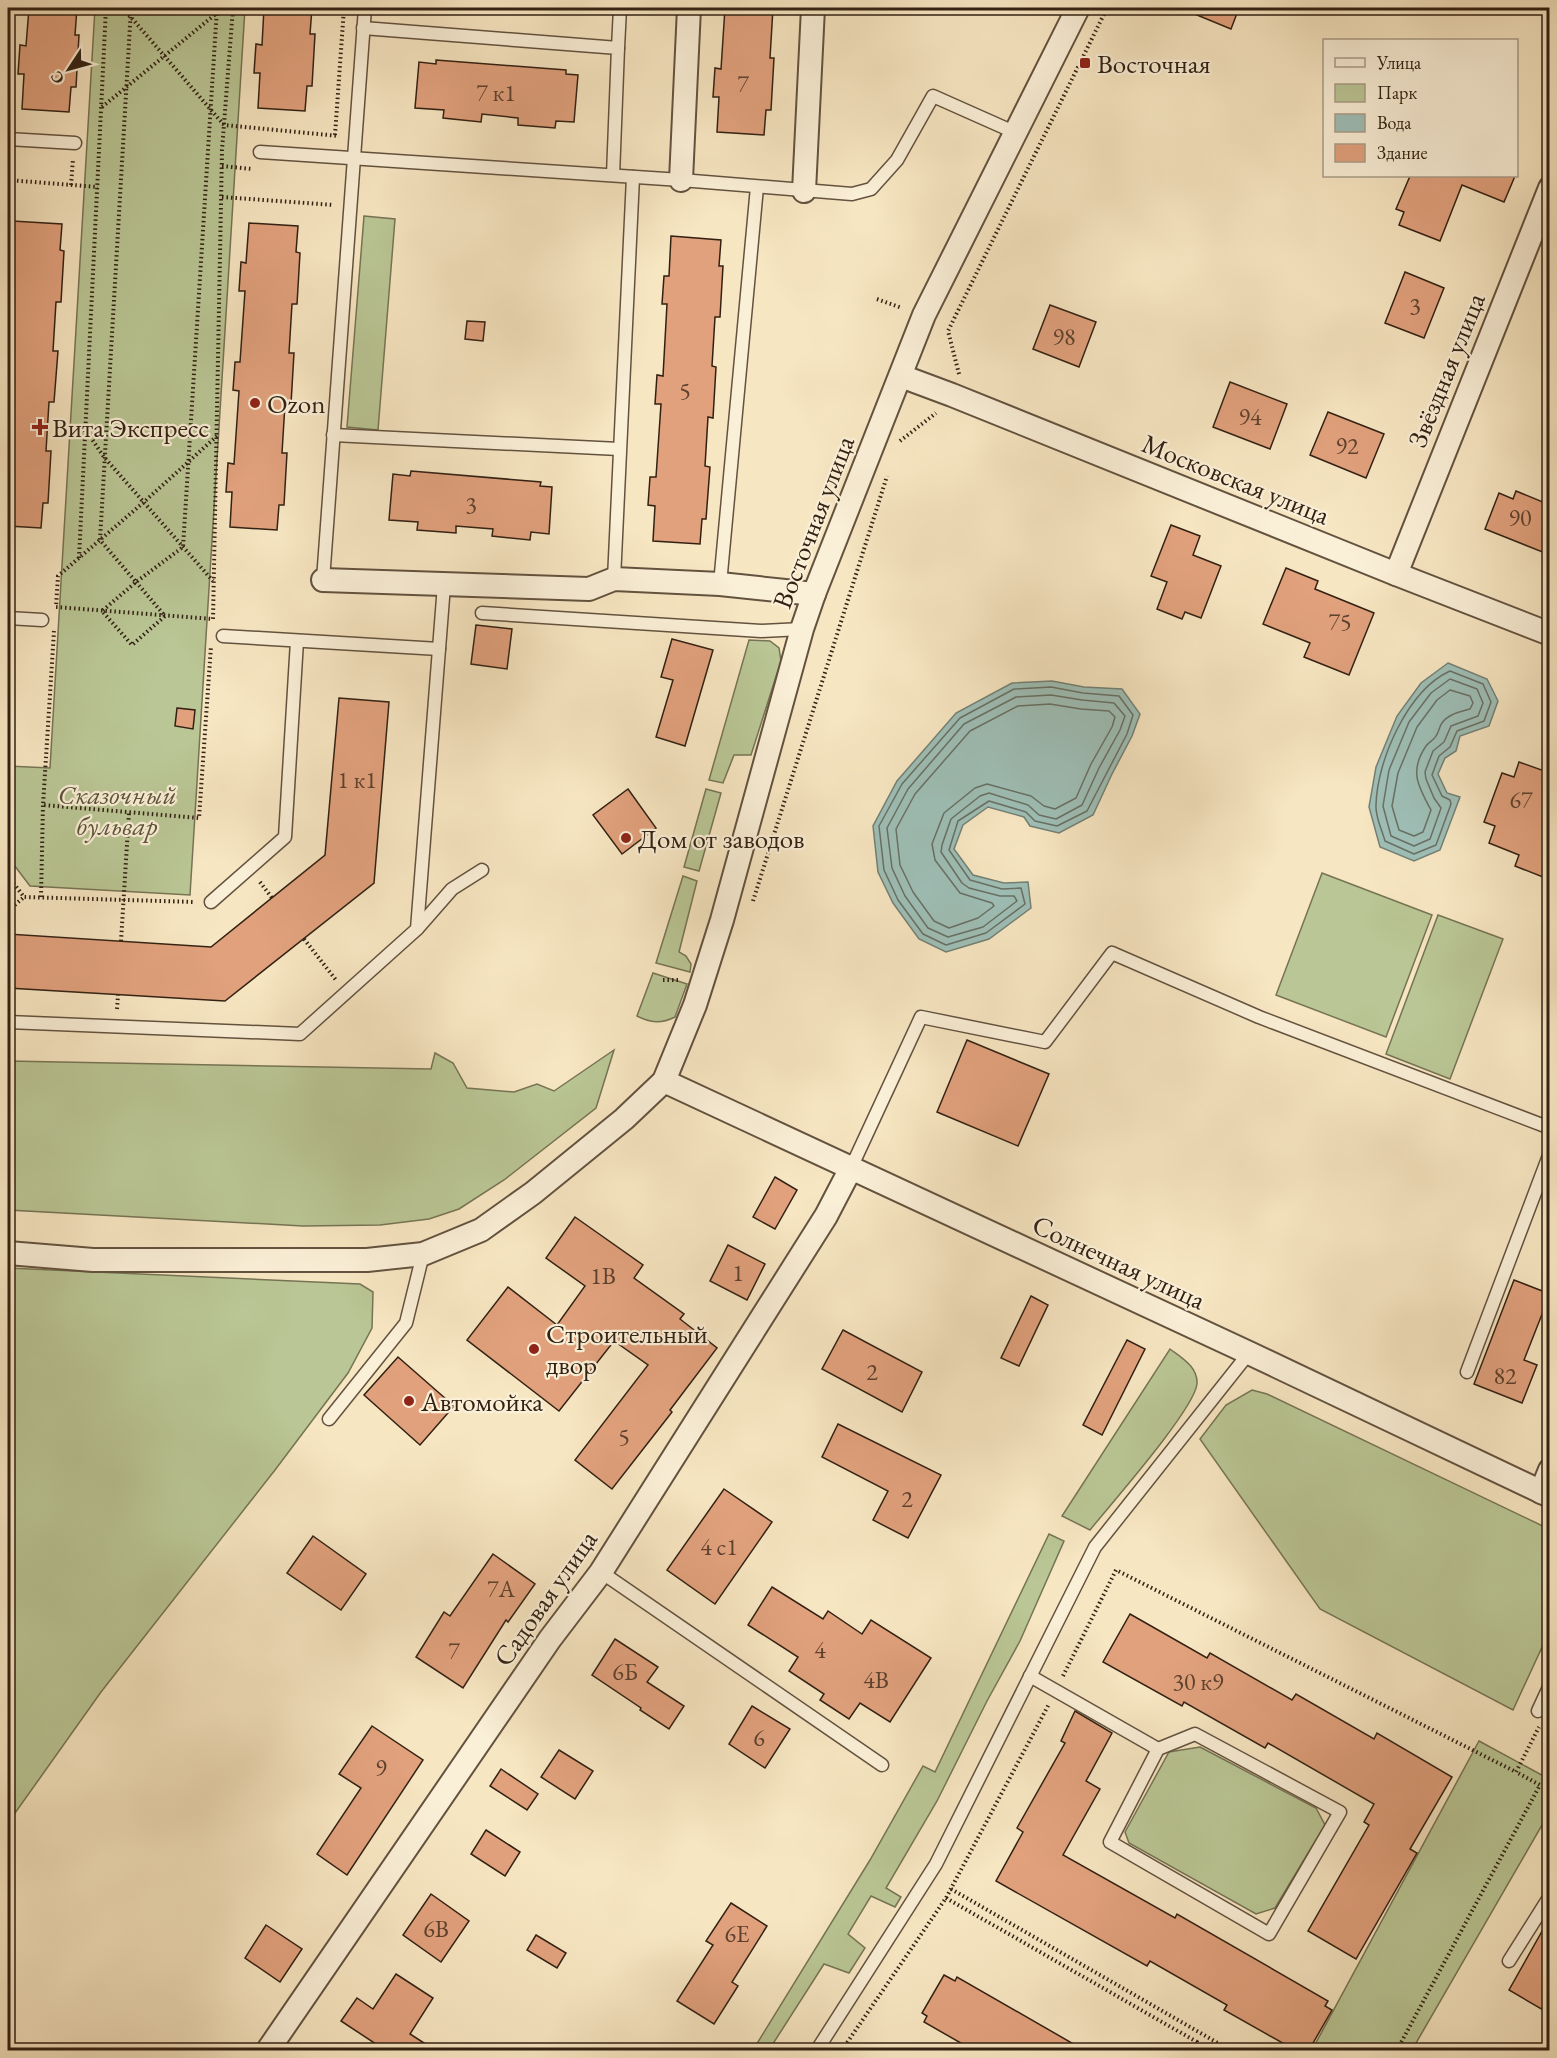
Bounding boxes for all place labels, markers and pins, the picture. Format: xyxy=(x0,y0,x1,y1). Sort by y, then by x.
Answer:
place label: Восточная xyxy=(1097,46,1211,81)
marker: Восточная xyxy=(1078,56,1092,70)
place label: Ozon xyxy=(267,386,325,421)
marker: Ozon xyxy=(248,396,262,410)
place label: Вита Экспресс xyxy=(52,410,209,445)
marker: Вита Экспресс xyxy=(33,420,47,434)
place label: Дом от заводов xyxy=(638,821,805,856)
marker: Дом от заводов xyxy=(619,831,633,845)
place label: Строительный двор xyxy=(546,1316,708,1382)
marker: Строительный двор xyxy=(527,1342,541,1356)
place label: Автомойка xyxy=(420,1384,543,1419)
marker: Автомойка xyxy=(402,1394,416,1408)

